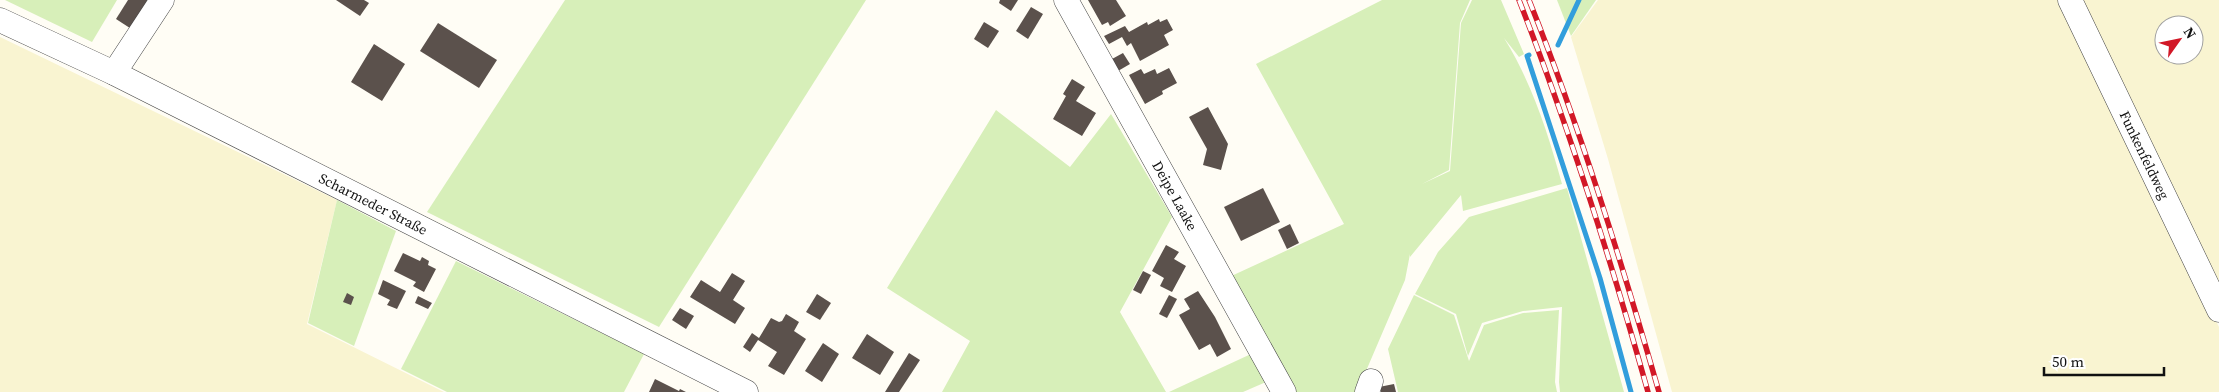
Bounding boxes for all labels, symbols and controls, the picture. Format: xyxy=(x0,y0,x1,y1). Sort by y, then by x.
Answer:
north arrow xyxy=(2154,15,2204,65)
text: N xyxy=(2179,23,2201,43)
street label: Funkenfeldweg xyxy=(2115,107,2174,203)
street label: Deipe Laake xyxy=(1147,157,1202,234)
street label: Scharmeder Straße xyxy=(315,168,431,240)
scale bar xyxy=(2044,344,2164,376)
text: 50 m xyxy=(2052,351,2084,372)

